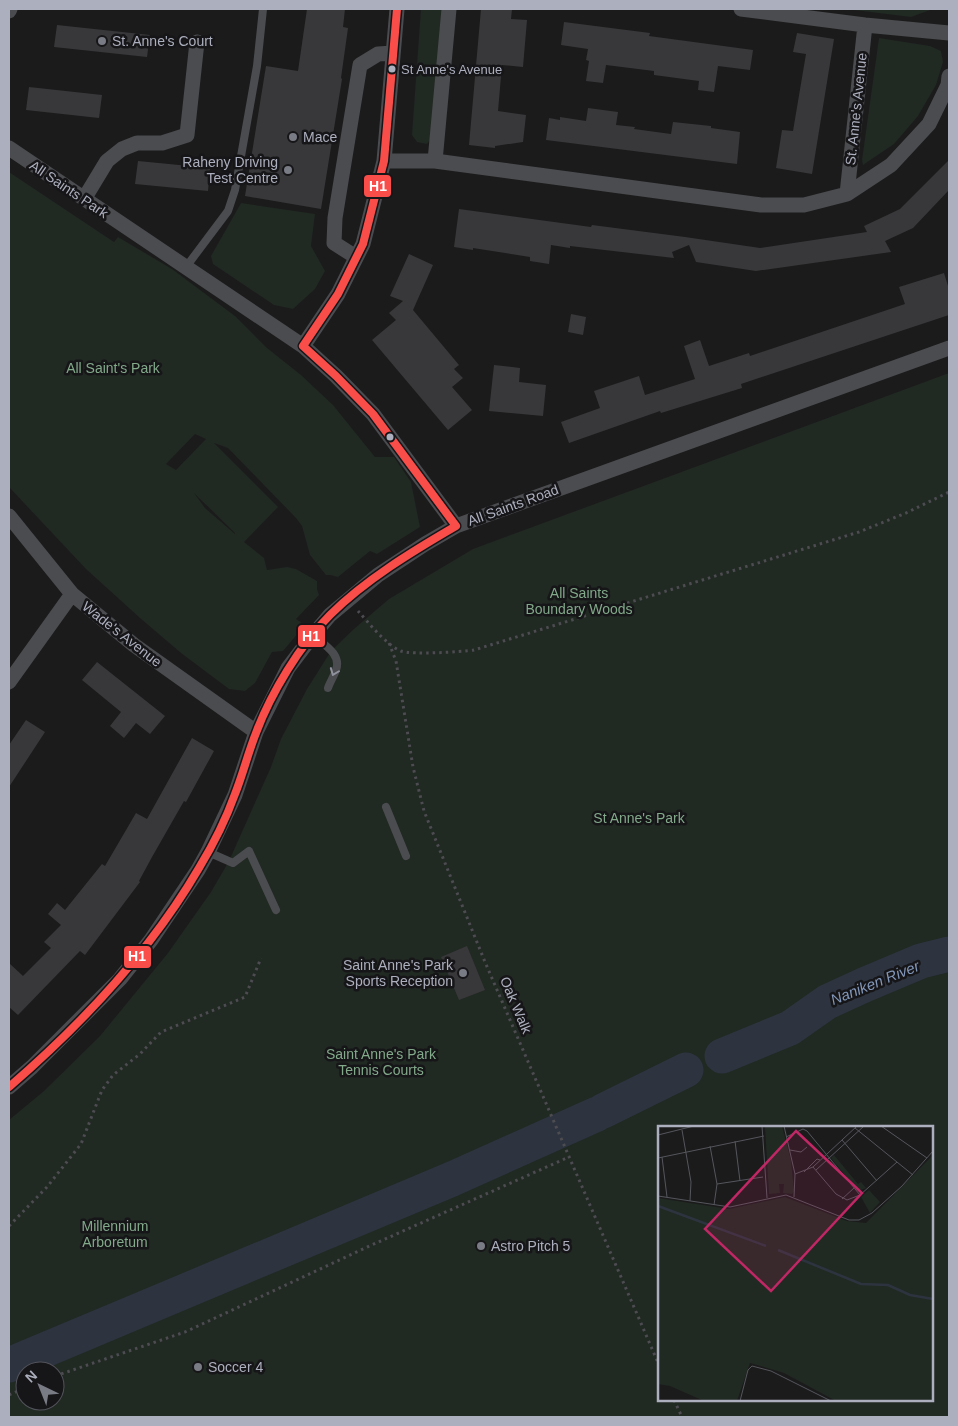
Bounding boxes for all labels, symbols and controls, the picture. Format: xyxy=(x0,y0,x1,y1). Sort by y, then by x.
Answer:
place label: St. Anne's Court xyxy=(112,33,213,49)
marker: St. Anne's Court xyxy=(96,35,108,47)
street label: St. Anne's Avenue xyxy=(842,52,870,166)
place label: St Anne's Avenue xyxy=(401,62,502,77)
marker: St Anne's Avenue xyxy=(387,64,397,74)
place label: Mace xyxy=(303,129,337,145)
marker: Mace xyxy=(287,131,299,143)
place label: Raheny Driving Test Centre xyxy=(182,154,278,186)
street label: All Saints Park xyxy=(27,157,112,222)
marker: Raheny Driving Test Centre xyxy=(282,164,294,176)
line badge: H1 xyxy=(363,174,392,198)
text: H1 xyxy=(369,178,387,194)
park label: All Saint's Park xyxy=(66,360,161,376)
unlabelled marker xyxy=(385,432,395,442)
street label: All Saints Road xyxy=(465,481,561,529)
park label: All Saints Boundary Woods xyxy=(525,585,633,617)
street label: Wade's Avenue xyxy=(79,598,165,670)
line badge: H1 xyxy=(297,624,326,648)
text: H1 xyxy=(302,628,320,644)
one-way arrow xyxy=(330,667,340,676)
park label: St Anne's Park xyxy=(593,810,686,826)
line badge: H1 xyxy=(123,945,152,969)
text: H1 xyxy=(128,948,146,964)
place label: Saint Anne's Park Sports Reception xyxy=(343,957,454,989)
water label: Naniken River xyxy=(828,957,923,1008)
marker: Saint Anne's Park Sports Reception xyxy=(457,967,469,979)
street label: Oak Walk xyxy=(497,974,536,1037)
park label: Saint Anne's Park Tennis Courts xyxy=(326,1046,437,1078)
inset map xyxy=(658,1126,933,1401)
park label: Millennium Arboretum xyxy=(82,1218,148,1250)
place label: Astro Pitch 5 xyxy=(491,1238,571,1254)
marker: Astro Pitch 5 xyxy=(475,1240,487,1252)
place label: Soccer 4 xyxy=(208,1359,263,1375)
north arrow xyxy=(15,1361,65,1411)
marker: Soccer 4 xyxy=(192,1361,204,1373)
text: N xyxy=(22,1367,40,1386)

